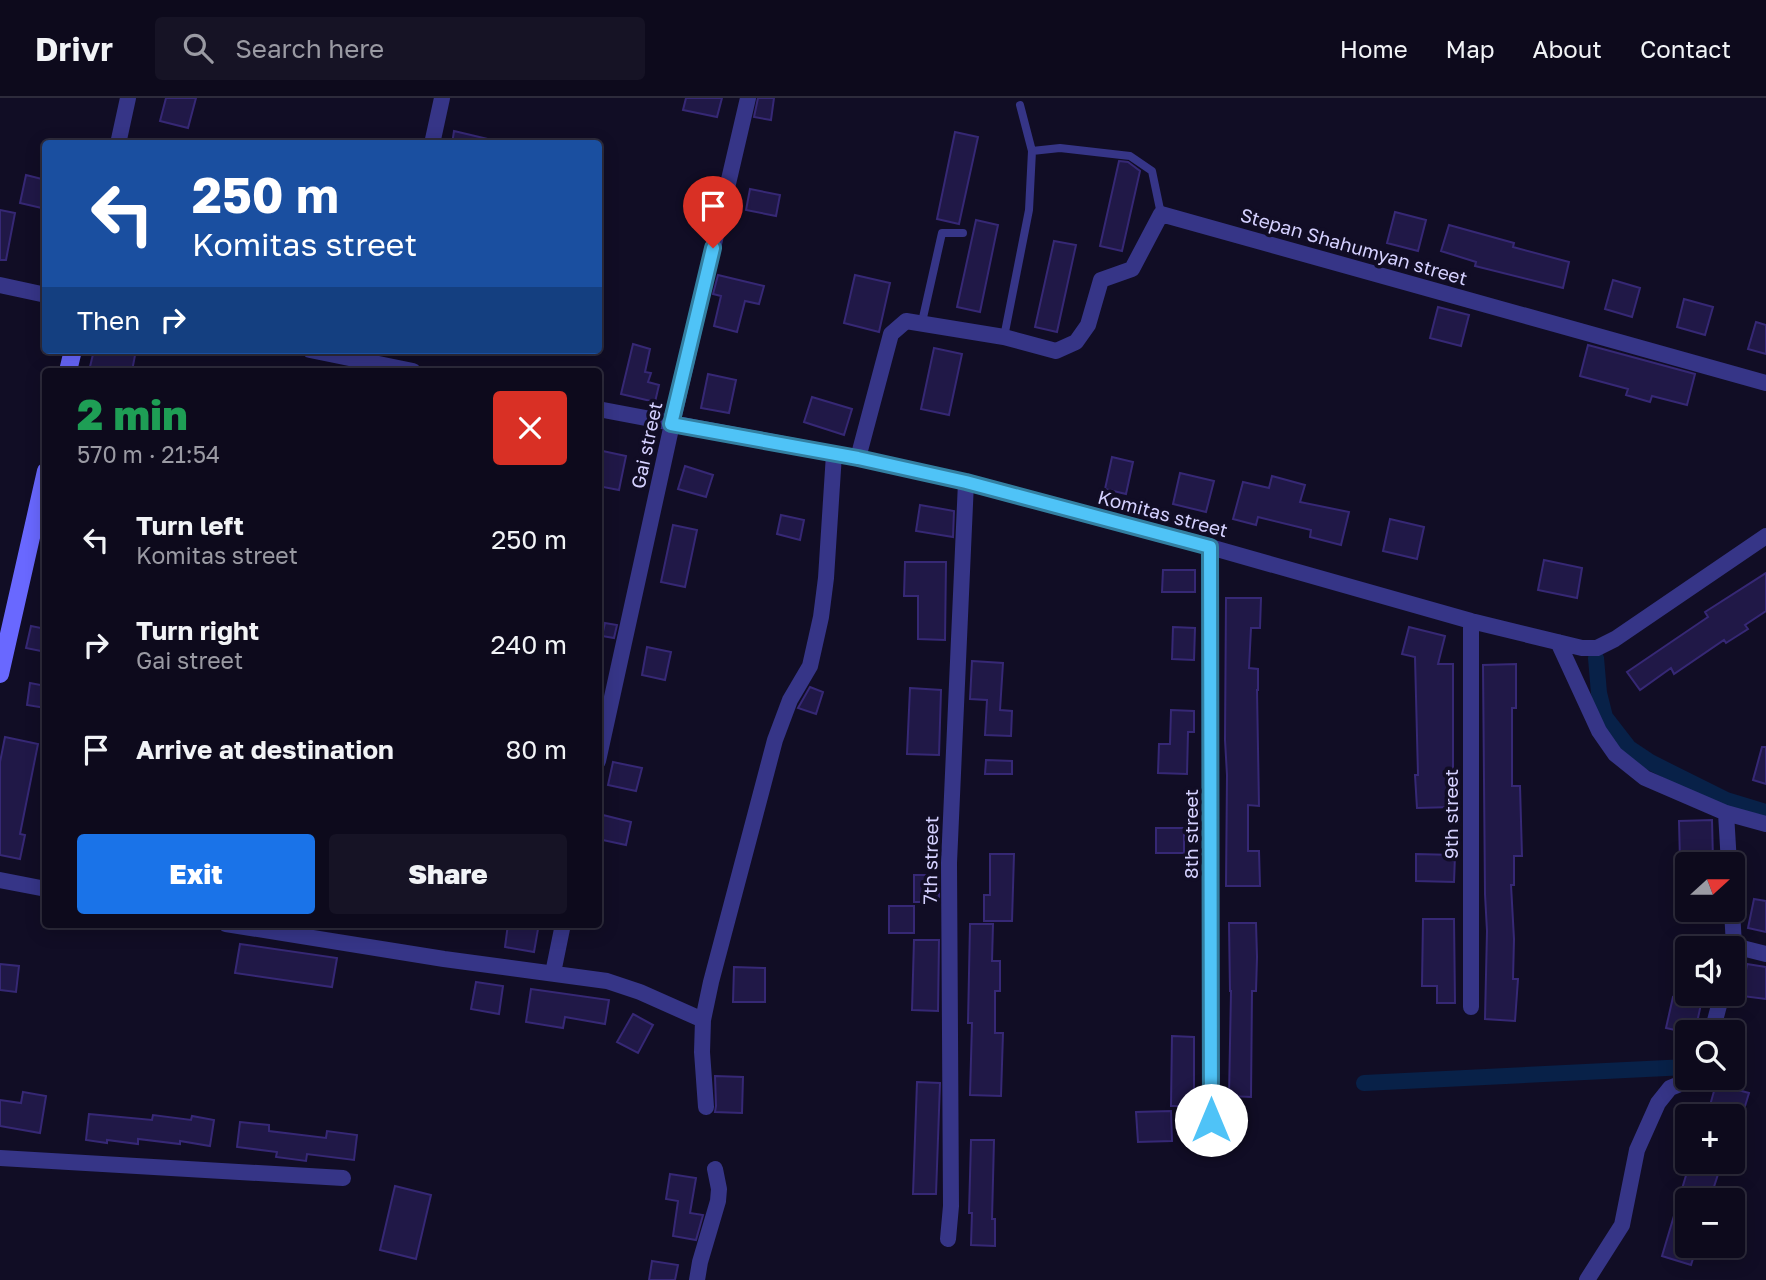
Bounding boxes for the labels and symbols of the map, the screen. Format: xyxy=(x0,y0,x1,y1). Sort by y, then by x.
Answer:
pin xyxy=(683,176,743,248)
street label: Stepan Shahumyan street xyxy=(1238,203,1470,289)
street label: Gai street xyxy=(626,399,666,491)
street label: Komitas street xyxy=(1095,485,1231,541)
street label: 9th street xyxy=(1439,769,1462,859)
street label: 8th street xyxy=(1179,789,1202,879)
street label: 7th street xyxy=(918,815,942,905)
north arrow xyxy=(1675,852,1745,922)
position arrow xyxy=(1174,1083,1248,1157)

